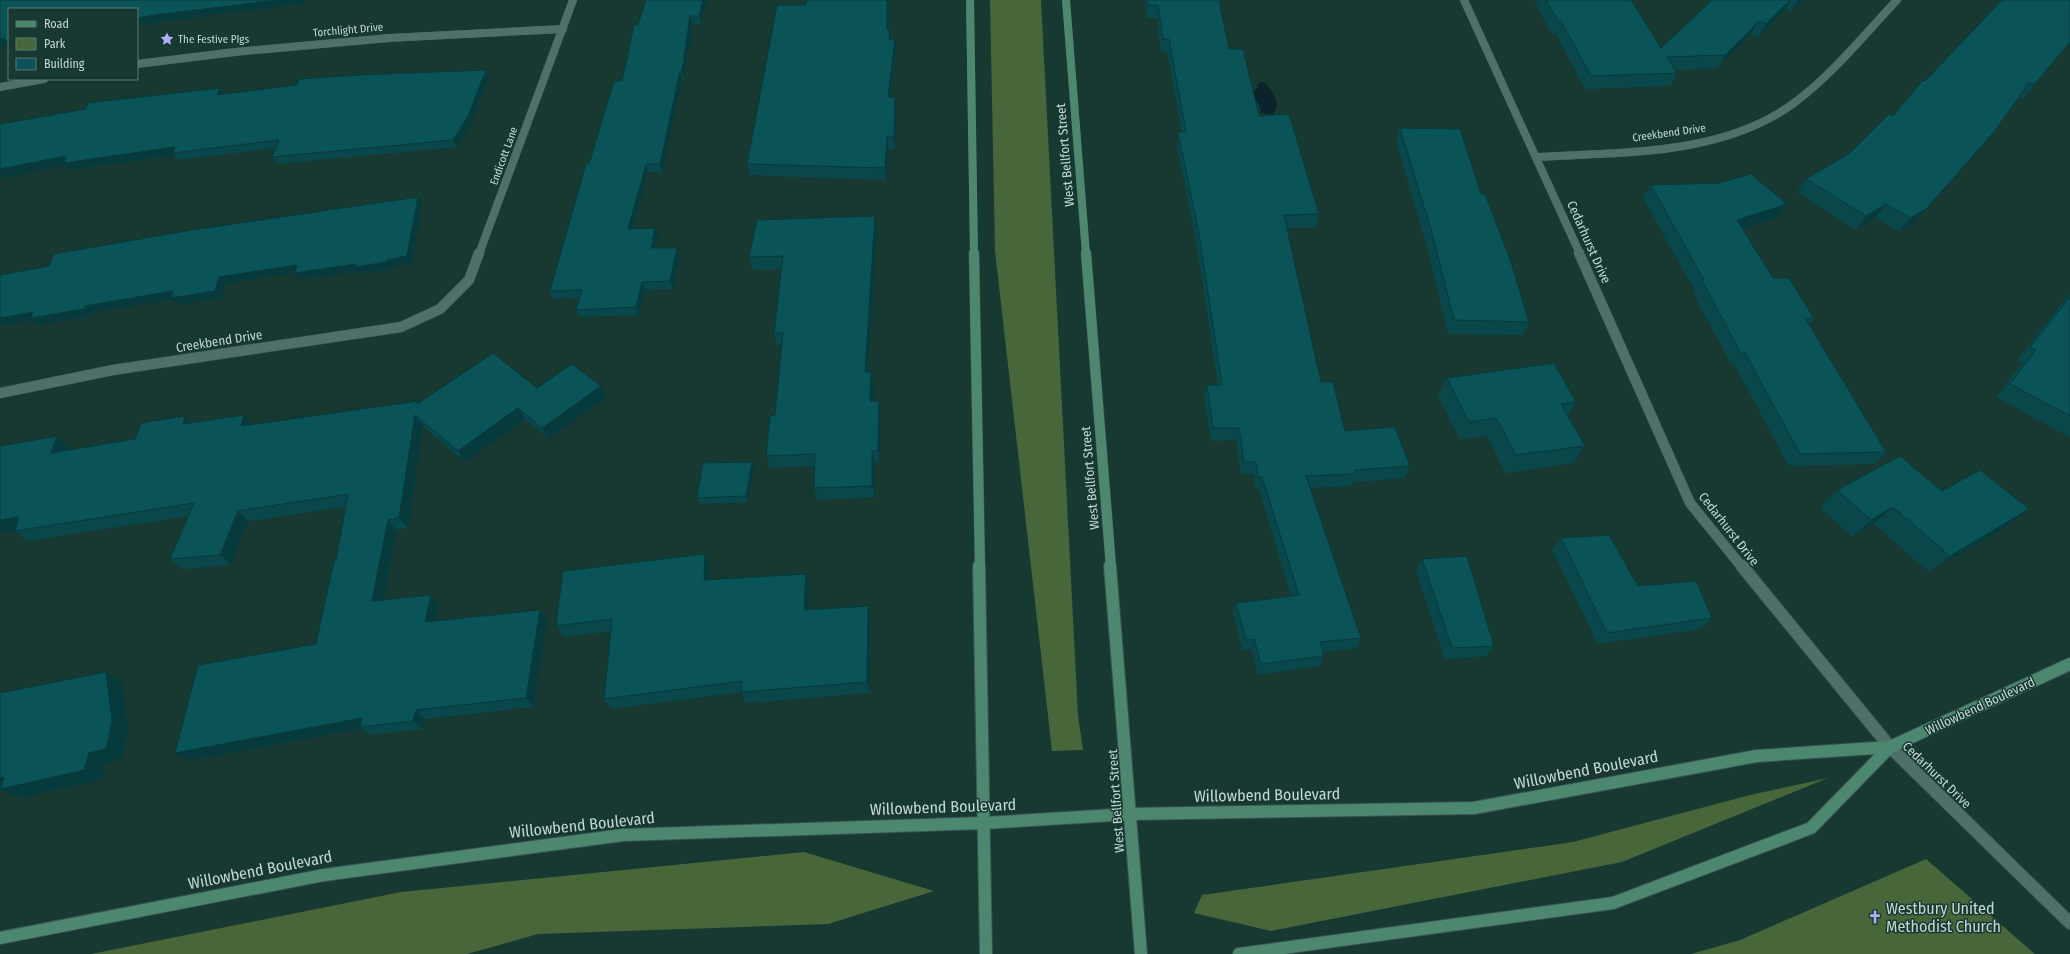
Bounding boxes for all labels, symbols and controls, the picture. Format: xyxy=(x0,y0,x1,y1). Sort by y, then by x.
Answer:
legend xyxy=(8,8,138,80)
text: Road xyxy=(44,17,69,31)
street label: Torchlight Drive xyxy=(312,20,384,40)
place icon: The Festive PIgs xyxy=(159,31,175,47)
place label: The Festive PIgs xyxy=(178,33,249,46)
text: Park xyxy=(44,37,66,51)
text: Building xyxy=(44,57,85,71)
street label: West Bellfort Street xyxy=(1053,102,1077,207)
street label: Creekbend Drive xyxy=(1632,121,1706,145)
street label: Endicott Lane xyxy=(487,125,521,187)
street label: Cedarhurst Drive xyxy=(1564,198,1614,286)
street label: Creekbend Drive xyxy=(175,327,263,355)
street label: West Bellfort Street xyxy=(1078,425,1102,530)
street label: Cedarhurst Drive xyxy=(1696,489,1762,569)
street label: Willowbend Boulevard xyxy=(1923,674,2037,738)
street label: Cedarhurst Drive xyxy=(1900,739,1974,811)
street label: Willowbend Boulevard xyxy=(1512,747,1660,793)
street label: West Bellfort Street xyxy=(1105,748,1127,853)
street label: Willowbend Boulevard xyxy=(1194,784,1340,806)
street label: Willowbend Boulevard xyxy=(869,795,1017,819)
street label: Willowbend Boulevard xyxy=(508,808,656,842)
street label: Willowbend Boulevard xyxy=(186,847,334,893)
place label: Westbury United Methodist Church xyxy=(1886,899,2001,936)
church icon: Westbury United Methodist Church xyxy=(1867,909,1883,925)

